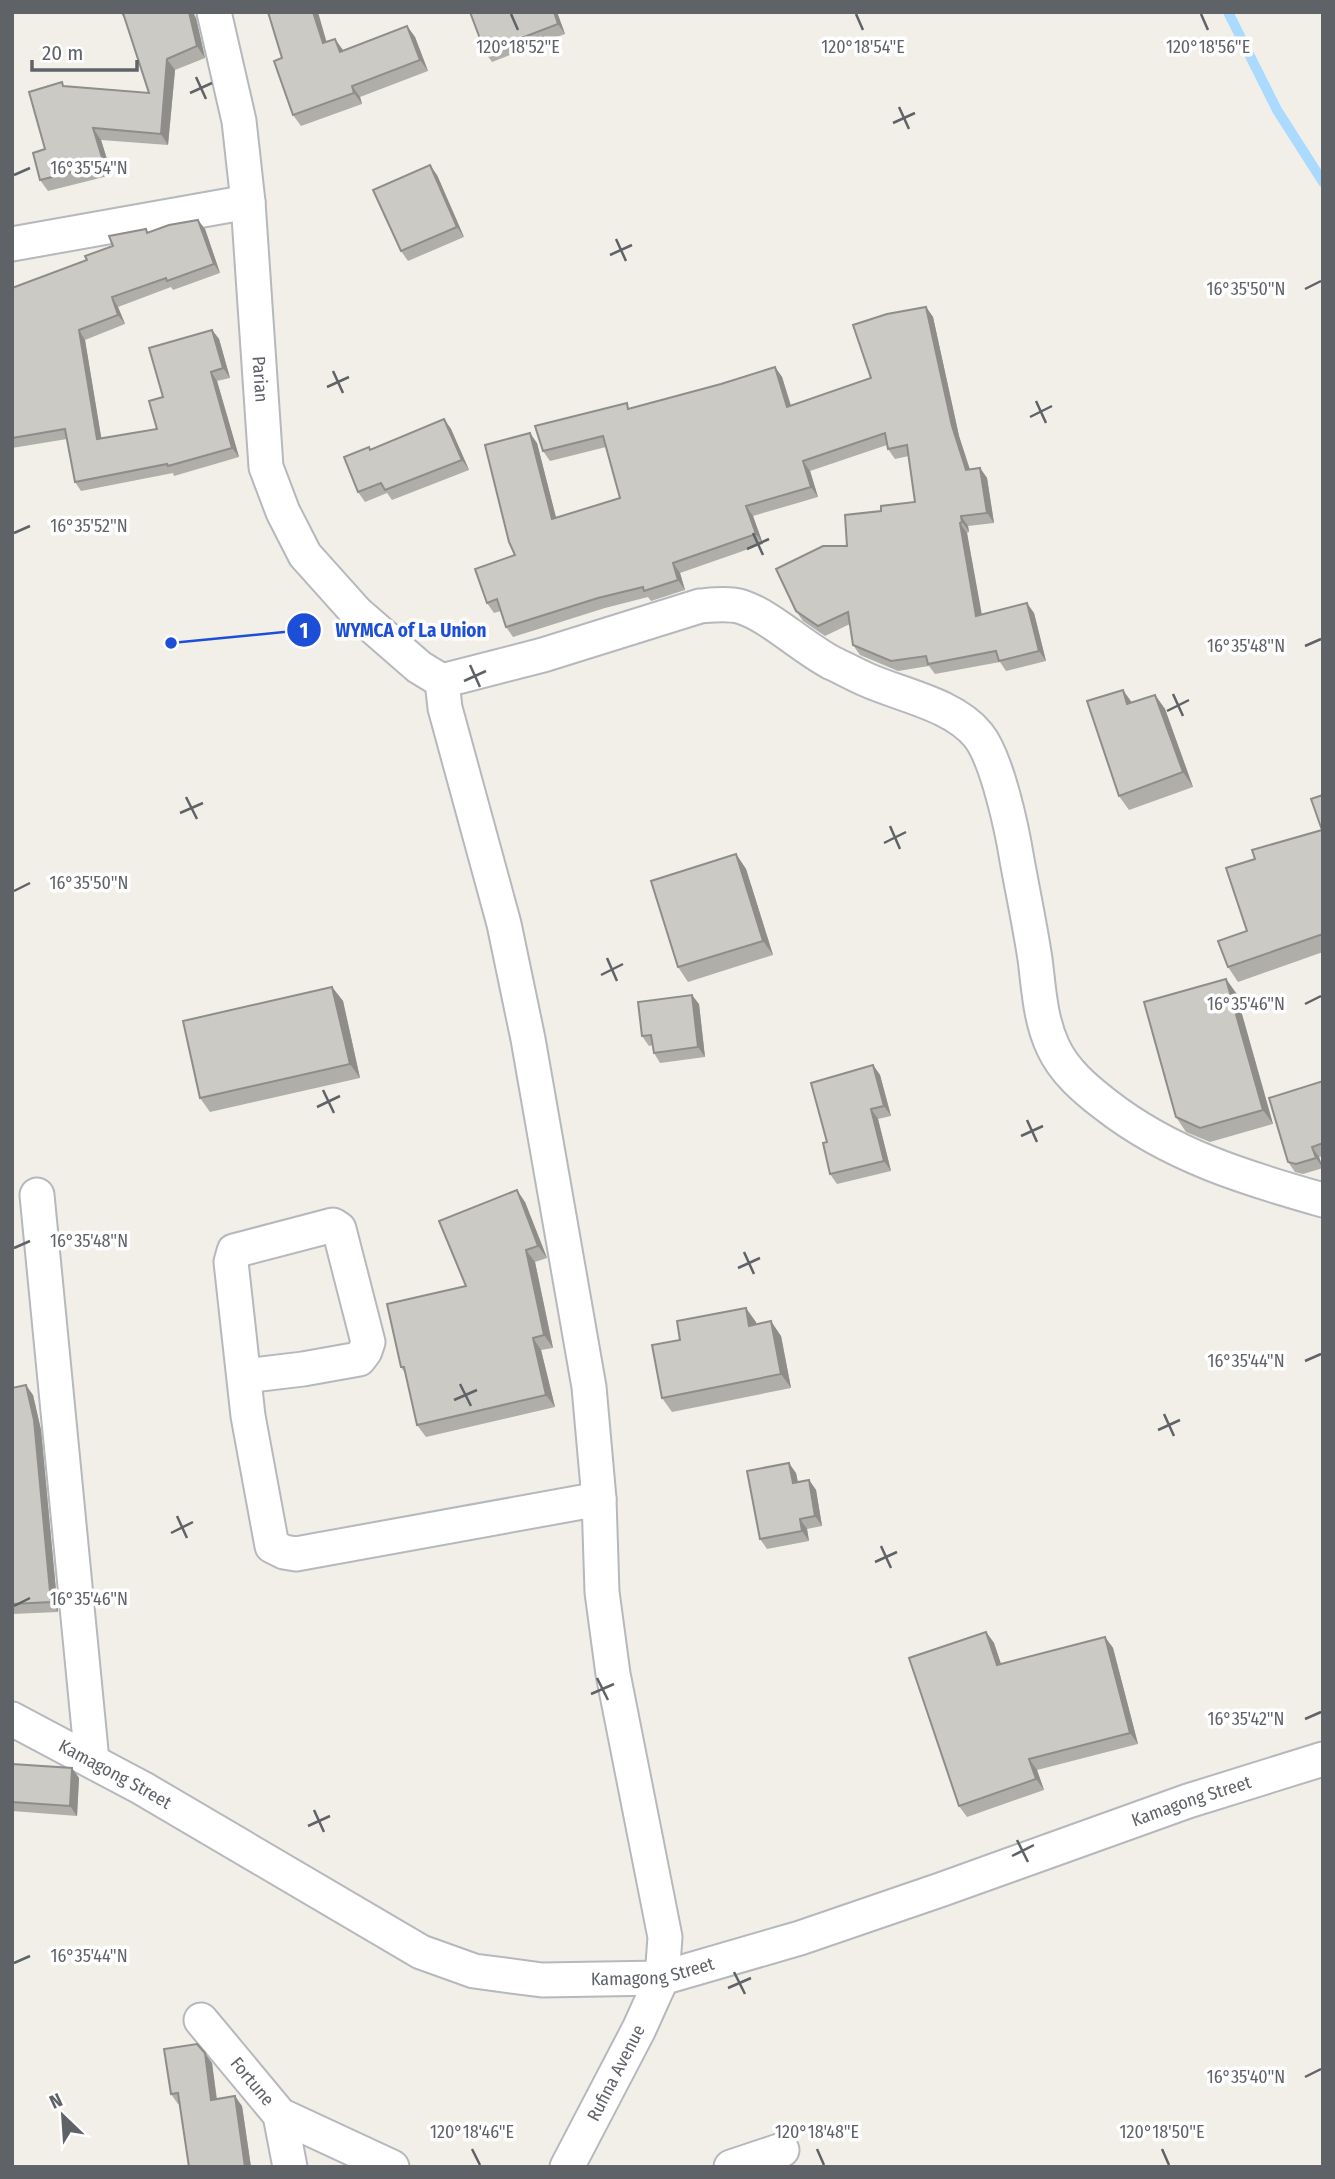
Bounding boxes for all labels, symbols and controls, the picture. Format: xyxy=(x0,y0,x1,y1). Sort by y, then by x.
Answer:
scale bar xyxy=(32,28,136,72)
text: 120°18'52"E xyxy=(476,36,560,58)
text: 120°18'54"E xyxy=(821,36,905,58)
text: 120°18'56"E xyxy=(1166,36,1250,58)
text: 20 m xyxy=(42,40,83,66)
text: 16°35'54"N xyxy=(50,157,128,179)
text: 16°35'50"N xyxy=(1207,278,1285,300)
street label: Parian xyxy=(247,355,273,403)
text: 16°35'52"N xyxy=(50,515,128,537)
callout: WYMCA of La Union xyxy=(287,610,501,650)
text: 1 xyxy=(300,618,308,644)
text: WYMCA of La Union xyxy=(336,619,486,642)
text: 16°35'48"N xyxy=(1207,635,1285,657)
text: 16°35'50"N xyxy=(50,872,128,894)
text: 16°35'46"N xyxy=(1207,993,1285,1015)
text: 16°35'48"N xyxy=(50,1230,128,1252)
text: 16°35'44"N xyxy=(1207,1350,1285,1372)
text: 16°35'46"N xyxy=(50,1588,128,1610)
text: 16°35'42"N xyxy=(1207,1708,1285,1730)
street label: Kamagong Street xyxy=(55,1735,175,1814)
street label: Kamagong Street xyxy=(1128,1771,1254,1831)
text: 16°35'44"N xyxy=(50,1945,128,1967)
street label: Kamagong Street xyxy=(591,1952,717,1990)
street label: Rufina Avenue xyxy=(582,2021,650,2125)
street label: Fortune xyxy=(226,2053,279,2110)
text: 16°35'40"N xyxy=(1207,2066,1285,2088)
north arrow xyxy=(28,2081,98,2151)
text: N xyxy=(46,2088,66,2114)
text: 120°18'46"E xyxy=(430,2121,514,2143)
text: 120°18'48"E xyxy=(775,2121,859,2143)
text: 120°18'50"E xyxy=(1120,2121,1204,2143)

